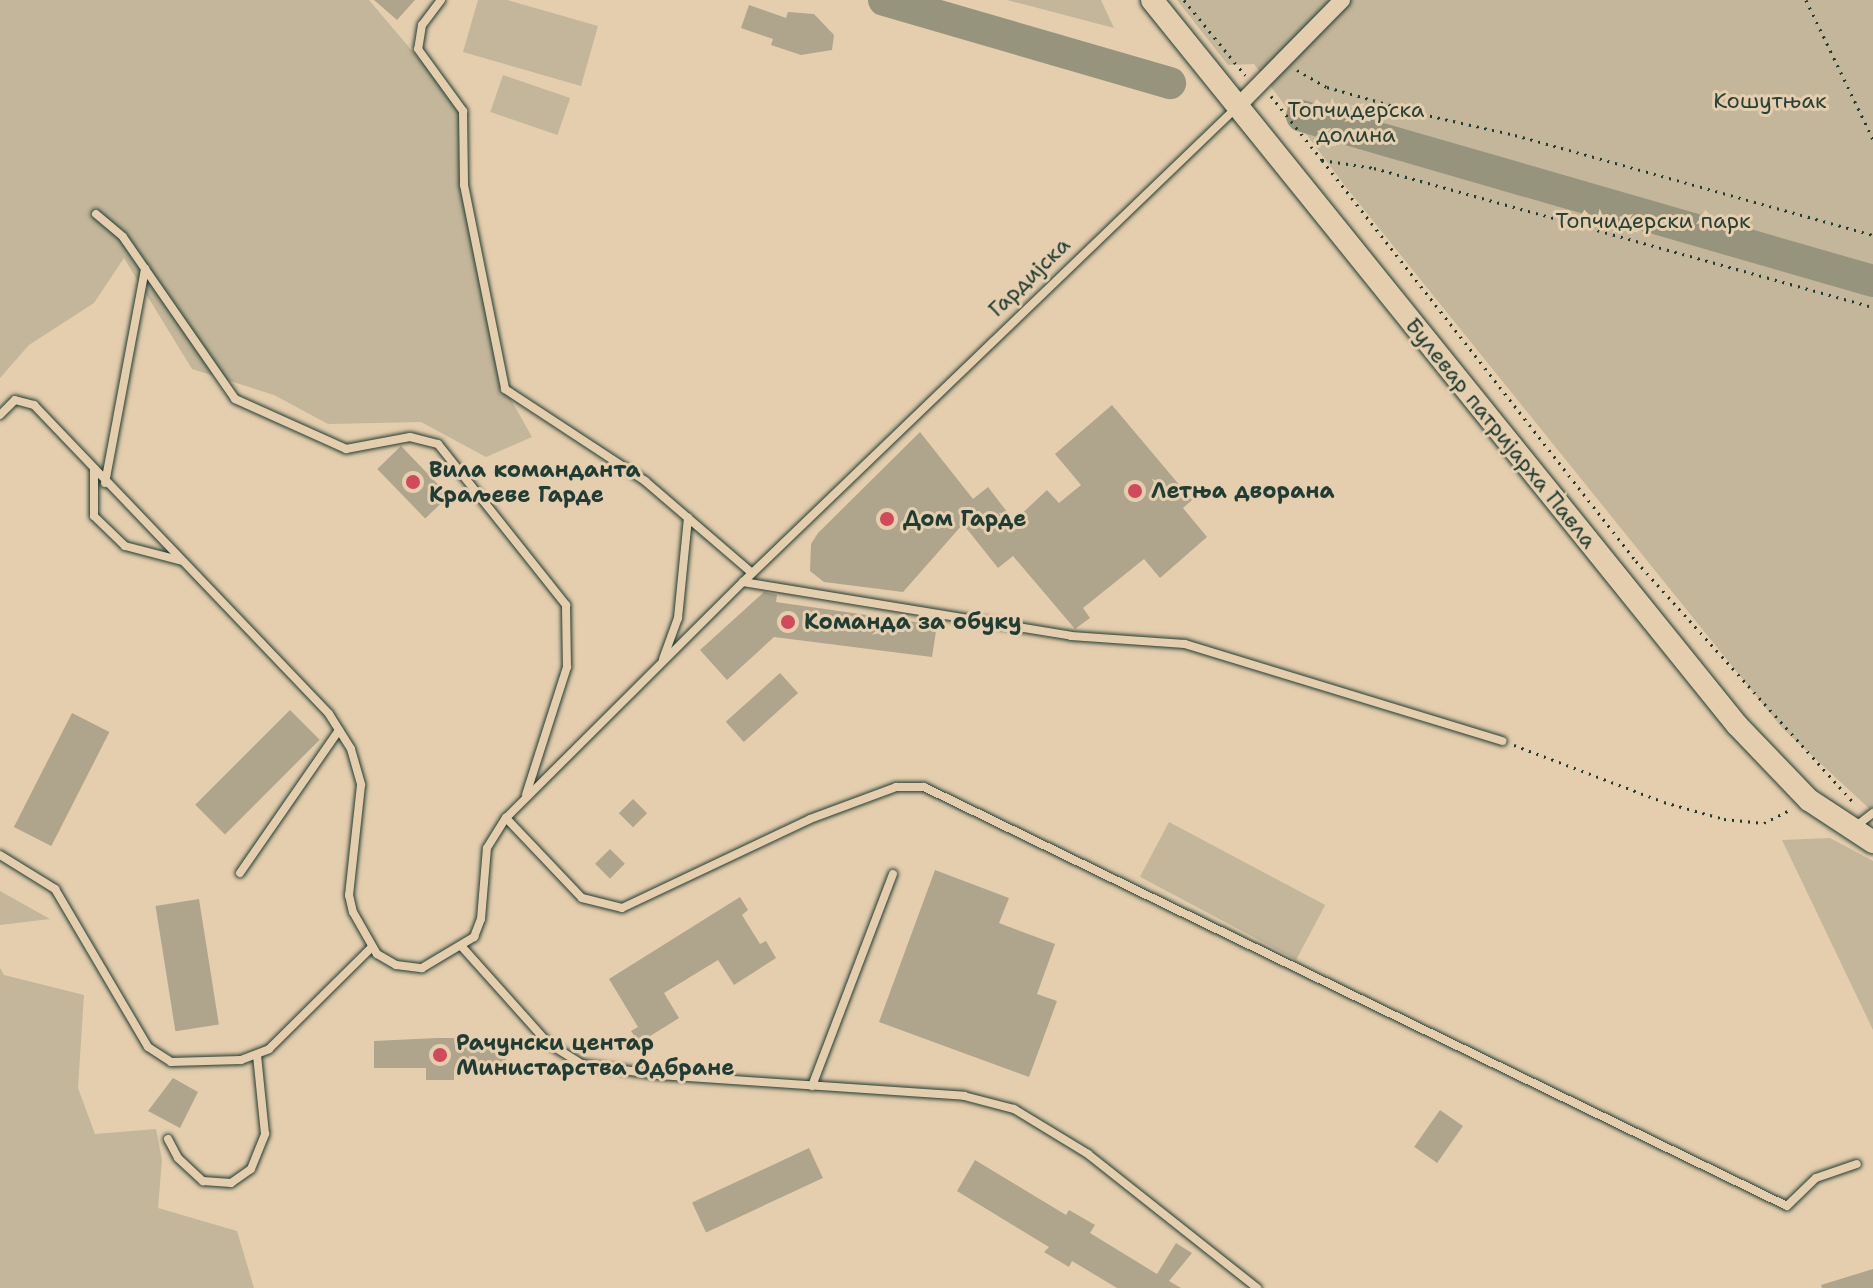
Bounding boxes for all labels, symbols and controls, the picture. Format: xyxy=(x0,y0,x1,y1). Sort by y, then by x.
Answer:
park label: Кошутњак xyxy=(1713,88,1827,114)
park label: Топчидерска долина xyxy=(1288,96,1424,148)
park label: Топчидерски парк xyxy=(1555,208,1751,234)
street label: Гардијска xyxy=(983,232,1075,322)
street label: Булевар патријарха Павла xyxy=(1400,312,1602,554)
place label: Вила команданта Краљеве Гарде xyxy=(429,456,640,508)
marker: Вила команданта Краљеве Гарде xyxy=(404,473,422,491)
place label: Летња дворана xyxy=(1151,478,1335,504)
marker: Летња дворана xyxy=(1126,482,1144,500)
place label: Дом Гарде xyxy=(903,506,1026,532)
marker: Дом Гарде xyxy=(878,510,896,528)
place label: Команда за обуку xyxy=(804,609,1021,635)
marker: Команда за обуку xyxy=(779,613,797,631)
place label: Рачунски центар Министарства Одбране xyxy=(456,1029,734,1080)
marker: Рачунски центар Министарства Одбране xyxy=(431,1046,449,1064)

